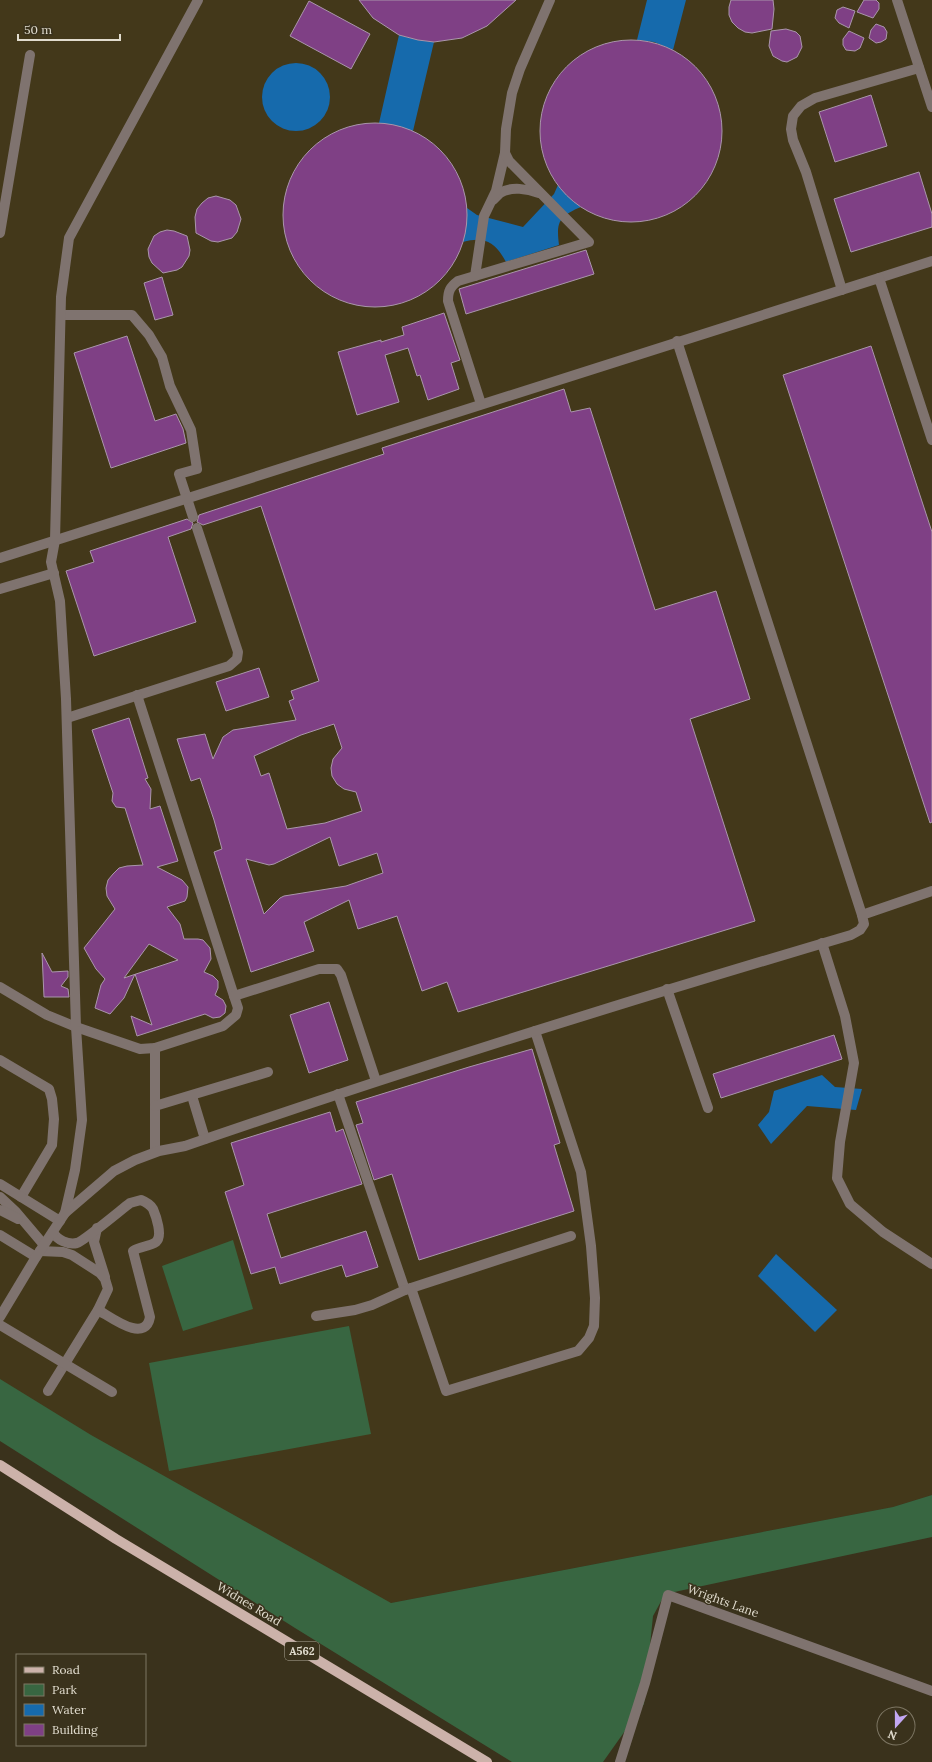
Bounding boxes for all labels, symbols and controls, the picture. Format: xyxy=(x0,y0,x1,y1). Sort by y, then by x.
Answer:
scale bar xyxy=(18,16,120,42)
text: 50 m xyxy=(24,22,52,37)
street label: Widnes Road xyxy=(214,1578,284,1629)
street label: Wrights Lane xyxy=(685,1581,761,1621)
road number: A562 xyxy=(285,1642,319,1660)
legend xyxy=(16,1654,146,1746)
text: Road xyxy=(52,1662,80,1677)
text: Park xyxy=(52,1682,78,1697)
text: Water xyxy=(52,1702,87,1717)
north arrow xyxy=(876,1706,916,1746)
text: Building xyxy=(52,1722,98,1737)
text: N xyxy=(885,1727,899,1743)

